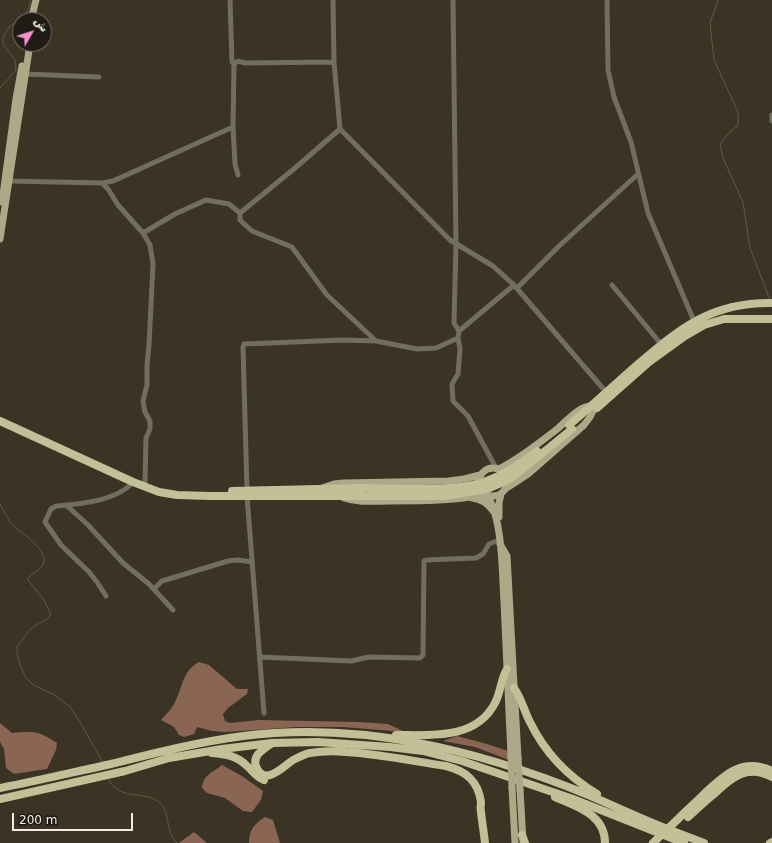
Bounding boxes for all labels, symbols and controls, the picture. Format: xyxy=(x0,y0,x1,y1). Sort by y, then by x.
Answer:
north arrow xyxy=(12,12,52,52)
text: ش xyxy=(31,15,51,35)
scale bar xyxy=(14,805,135,831)
text: 200 m xyxy=(19,813,57,827)

